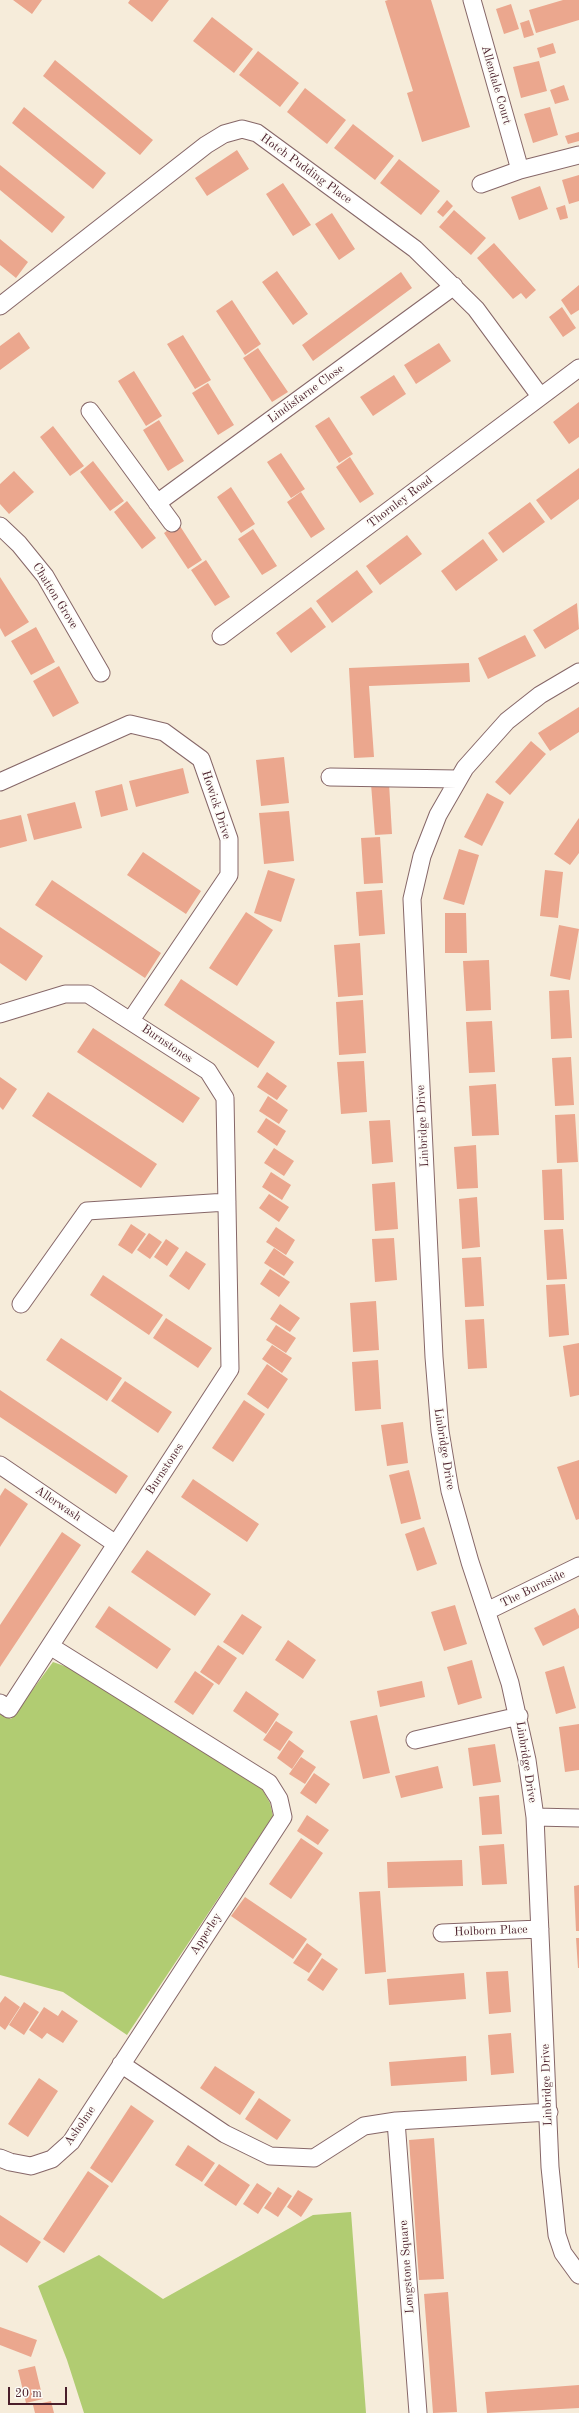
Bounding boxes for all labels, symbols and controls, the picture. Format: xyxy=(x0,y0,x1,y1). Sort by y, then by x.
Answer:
street label: Allendale Court xyxy=(478,44,514,126)
street label: Hotch Pudding Place xyxy=(257,131,355,207)
street label: Lindisfarne Close xyxy=(265,362,347,426)
street label: Thornley Road xyxy=(365,473,435,531)
street label: Chatton Grove xyxy=(29,560,81,632)
street label: Howick Drive xyxy=(198,769,234,841)
street label: Burnstones xyxy=(139,1022,195,1066)
street label: Linbridge Drive xyxy=(414,1084,432,1168)
street label: Linbridge Drive xyxy=(430,1407,458,1491)
street label: Burnstones xyxy=(143,1440,187,1498)
street label: Allerwash xyxy=(32,1483,84,1525)
street label: The Burnside xyxy=(498,1567,568,1611)
street label: Linbridge Drive xyxy=(512,1720,540,1804)
street label: Apperley xyxy=(187,1910,225,1958)
street label: Holborn Place xyxy=(454,1923,528,1939)
street label: Linbridge Drive xyxy=(538,2044,556,2126)
street label: Asholme xyxy=(61,2103,99,2149)
street label: Longstone Square xyxy=(397,2220,417,2314)
scale bar xyxy=(10,2379,69,2405)
text: 20 m xyxy=(15,2388,42,2400)

